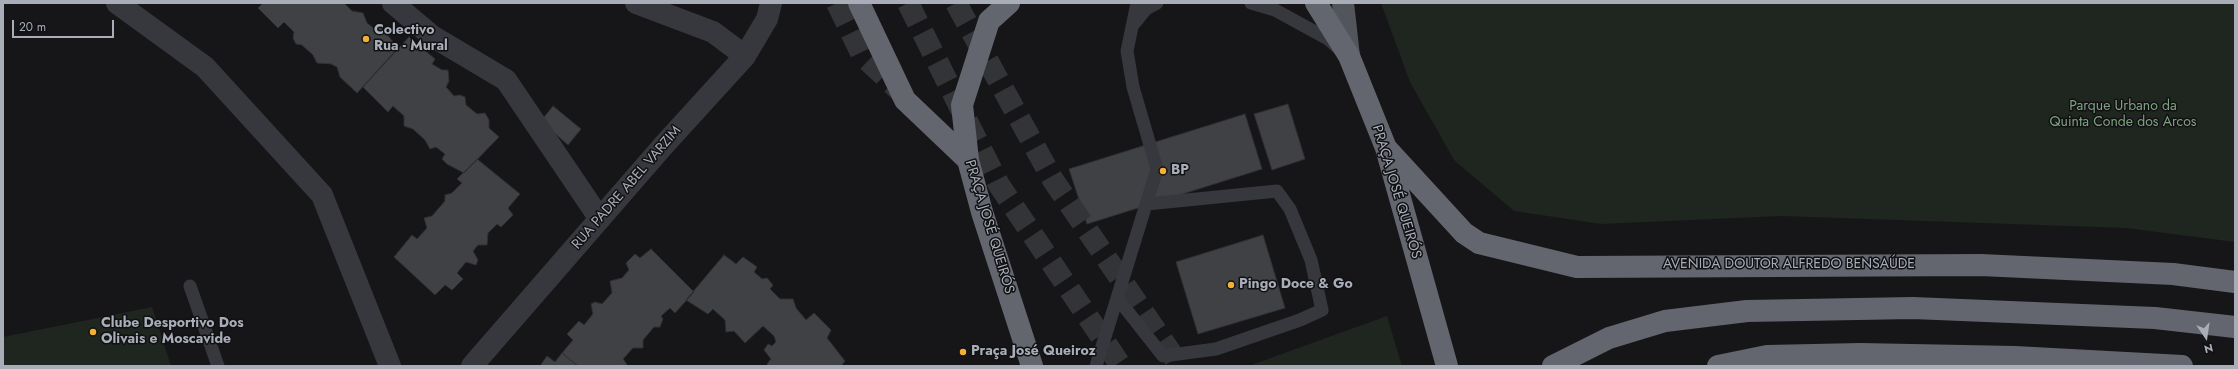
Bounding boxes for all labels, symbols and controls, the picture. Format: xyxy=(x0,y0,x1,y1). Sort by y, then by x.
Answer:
scale bar xyxy=(14,12,116,38)
text: 20 m xyxy=(19,18,46,36)
place label: Colectivo Rua - Mural xyxy=(374,23,448,56)
marker: Colectivo Rua - Mural xyxy=(361,34,371,44)
park label: Parque Urbano da Quinta Conde dos Arcos xyxy=(2050,99,2196,132)
street label: RUA PADRE ABEL VARZIM xyxy=(569,123,685,253)
street label: PRAÇA JOSÉ QUEIRÓS xyxy=(1368,123,1424,261)
street label: PRAÇA JOSÉ QUEIRÓS xyxy=(961,158,1017,296)
place label: BP xyxy=(1171,163,1189,179)
marker: BP xyxy=(1158,166,1168,176)
street label: AVENIDA DOUTOR ALFREDO BENSAÚDE xyxy=(1663,257,1915,273)
place label: Pingo Doce & Go xyxy=(1239,277,1353,293)
marker: Pingo Doce & Go xyxy=(1226,280,1236,290)
place label: Clube Desportivo Dos Olivais e Moscavide xyxy=(101,316,244,348)
north arrow xyxy=(2186,317,2226,357)
marker: Clube Desportivo Dos Olivais e Moscavide xyxy=(88,327,98,337)
text: N xyxy=(2203,340,2215,357)
place label: Praça José Queiroz xyxy=(971,344,1096,360)
marker: Praça José Queiroz xyxy=(958,347,968,357)

